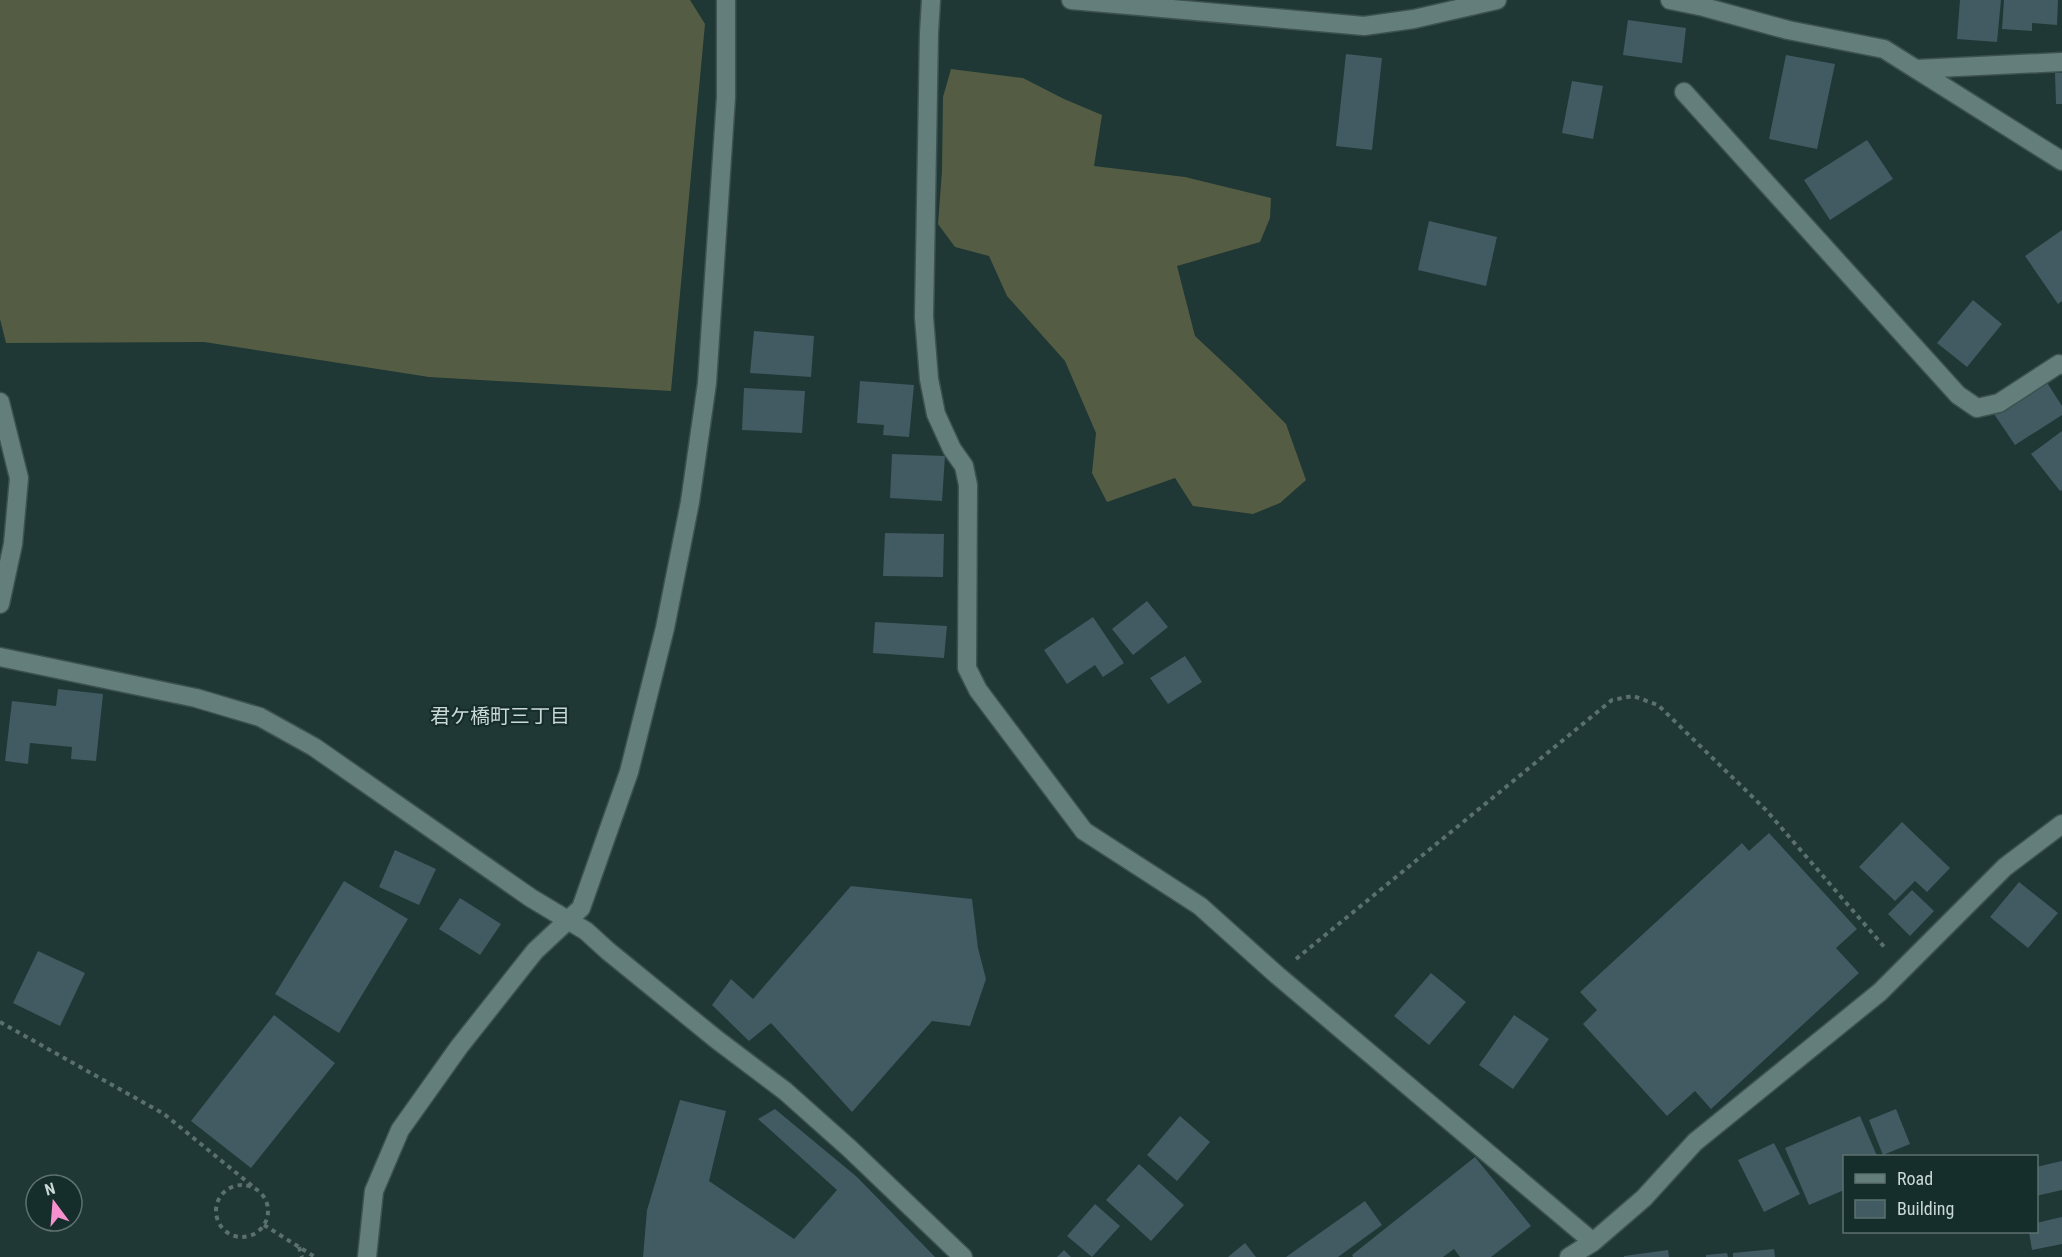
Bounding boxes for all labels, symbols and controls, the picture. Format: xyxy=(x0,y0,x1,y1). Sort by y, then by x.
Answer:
district label: 君ケ橋町三丁目 xyxy=(430,704,570,728)
legend xyxy=(1843,1155,2038,1233)
text: Road xyxy=(1897,1168,1933,1189)
north arrow xyxy=(24,1173,84,1233)
text: N xyxy=(43,1179,57,1200)
text: Building xyxy=(1897,1198,1954,1219)

